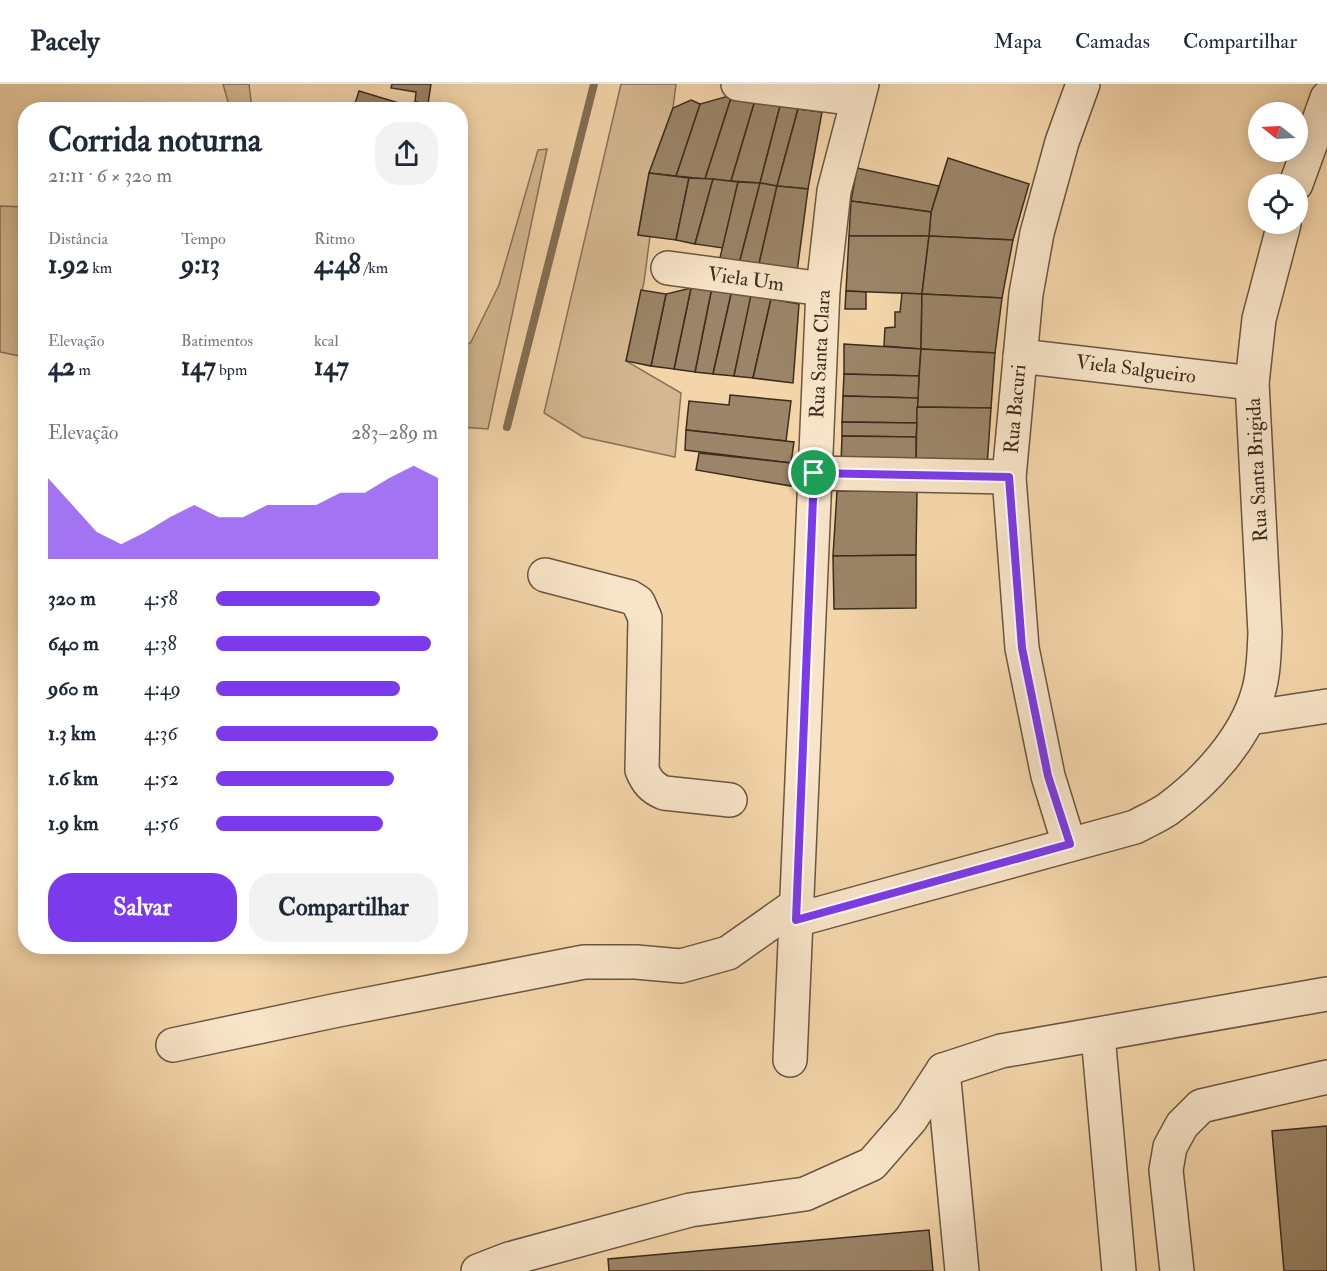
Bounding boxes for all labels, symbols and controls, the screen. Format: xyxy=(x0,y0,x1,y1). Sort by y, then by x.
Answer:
text: Pacely xyxy=(30,24,100,59)
text: Mapa xyxy=(994,28,1042,55)
text: Camadas xyxy=(1075,28,1150,55)
text: Compartilhar xyxy=(1183,28,1297,55)
north arrow xyxy=(1248,102,1308,162)
map controls xyxy=(1248,102,1308,234)
text: Corrida noturna xyxy=(48,120,262,161)
button: share xyxy=(375,122,438,185)
text: 21:11 · 6 × 320 m xyxy=(48,163,172,188)
button: locate xyxy=(1248,174,1308,234)
text: Distância xyxy=(48,229,108,249)
text: Tempo xyxy=(181,229,226,249)
text: Ritmo xyxy=(314,229,355,249)
text: 1.92 xyxy=(48,249,89,281)
text: 9:13 xyxy=(181,249,220,281)
text: 4:48 xyxy=(314,249,361,281)
text: km xyxy=(89,258,112,278)
text: /km xyxy=(361,258,388,278)
street label: Viela Um xyxy=(706,261,786,297)
street label: Rua Santa Clara xyxy=(804,288,836,419)
text: Elevação xyxy=(48,331,104,351)
text: Batimentos xyxy=(181,331,253,351)
text: kcal xyxy=(314,331,339,351)
street label: Viela Salgueiro xyxy=(1075,349,1197,389)
text: 42 xyxy=(48,351,75,383)
text: 147 xyxy=(181,351,216,383)
text: 147 xyxy=(314,351,349,383)
text: m xyxy=(75,360,91,380)
text: bpm xyxy=(216,360,247,380)
street label: Rua Bacuri xyxy=(999,363,1031,455)
street label: Rua Santa Brigida xyxy=(1241,397,1273,543)
text: Elevação xyxy=(48,420,118,445)
text: 283–289 m xyxy=(351,420,438,445)
pin xyxy=(788,447,839,498)
icon: arrive xyxy=(797,456,830,489)
text: 320 m xyxy=(48,586,96,611)
text: 4:58 xyxy=(144,586,178,611)
text: 640 m xyxy=(48,631,99,656)
text: 4:38 xyxy=(144,631,177,656)
text: 960 m xyxy=(48,676,98,701)
text: 4:49 xyxy=(144,676,181,701)
text: 1.3 km xyxy=(48,721,96,746)
text: 4:36 xyxy=(144,721,178,746)
text: 1.6 km xyxy=(48,766,98,791)
text: 4:52 xyxy=(144,766,179,791)
text: 1.9 km xyxy=(48,811,99,836)
text: 4:56 xyxy=(144,811,179,836)
button: Salvar xyxy=(48,873,237,942)
button: Compartilhar xyxy=(249,873,438,942)

